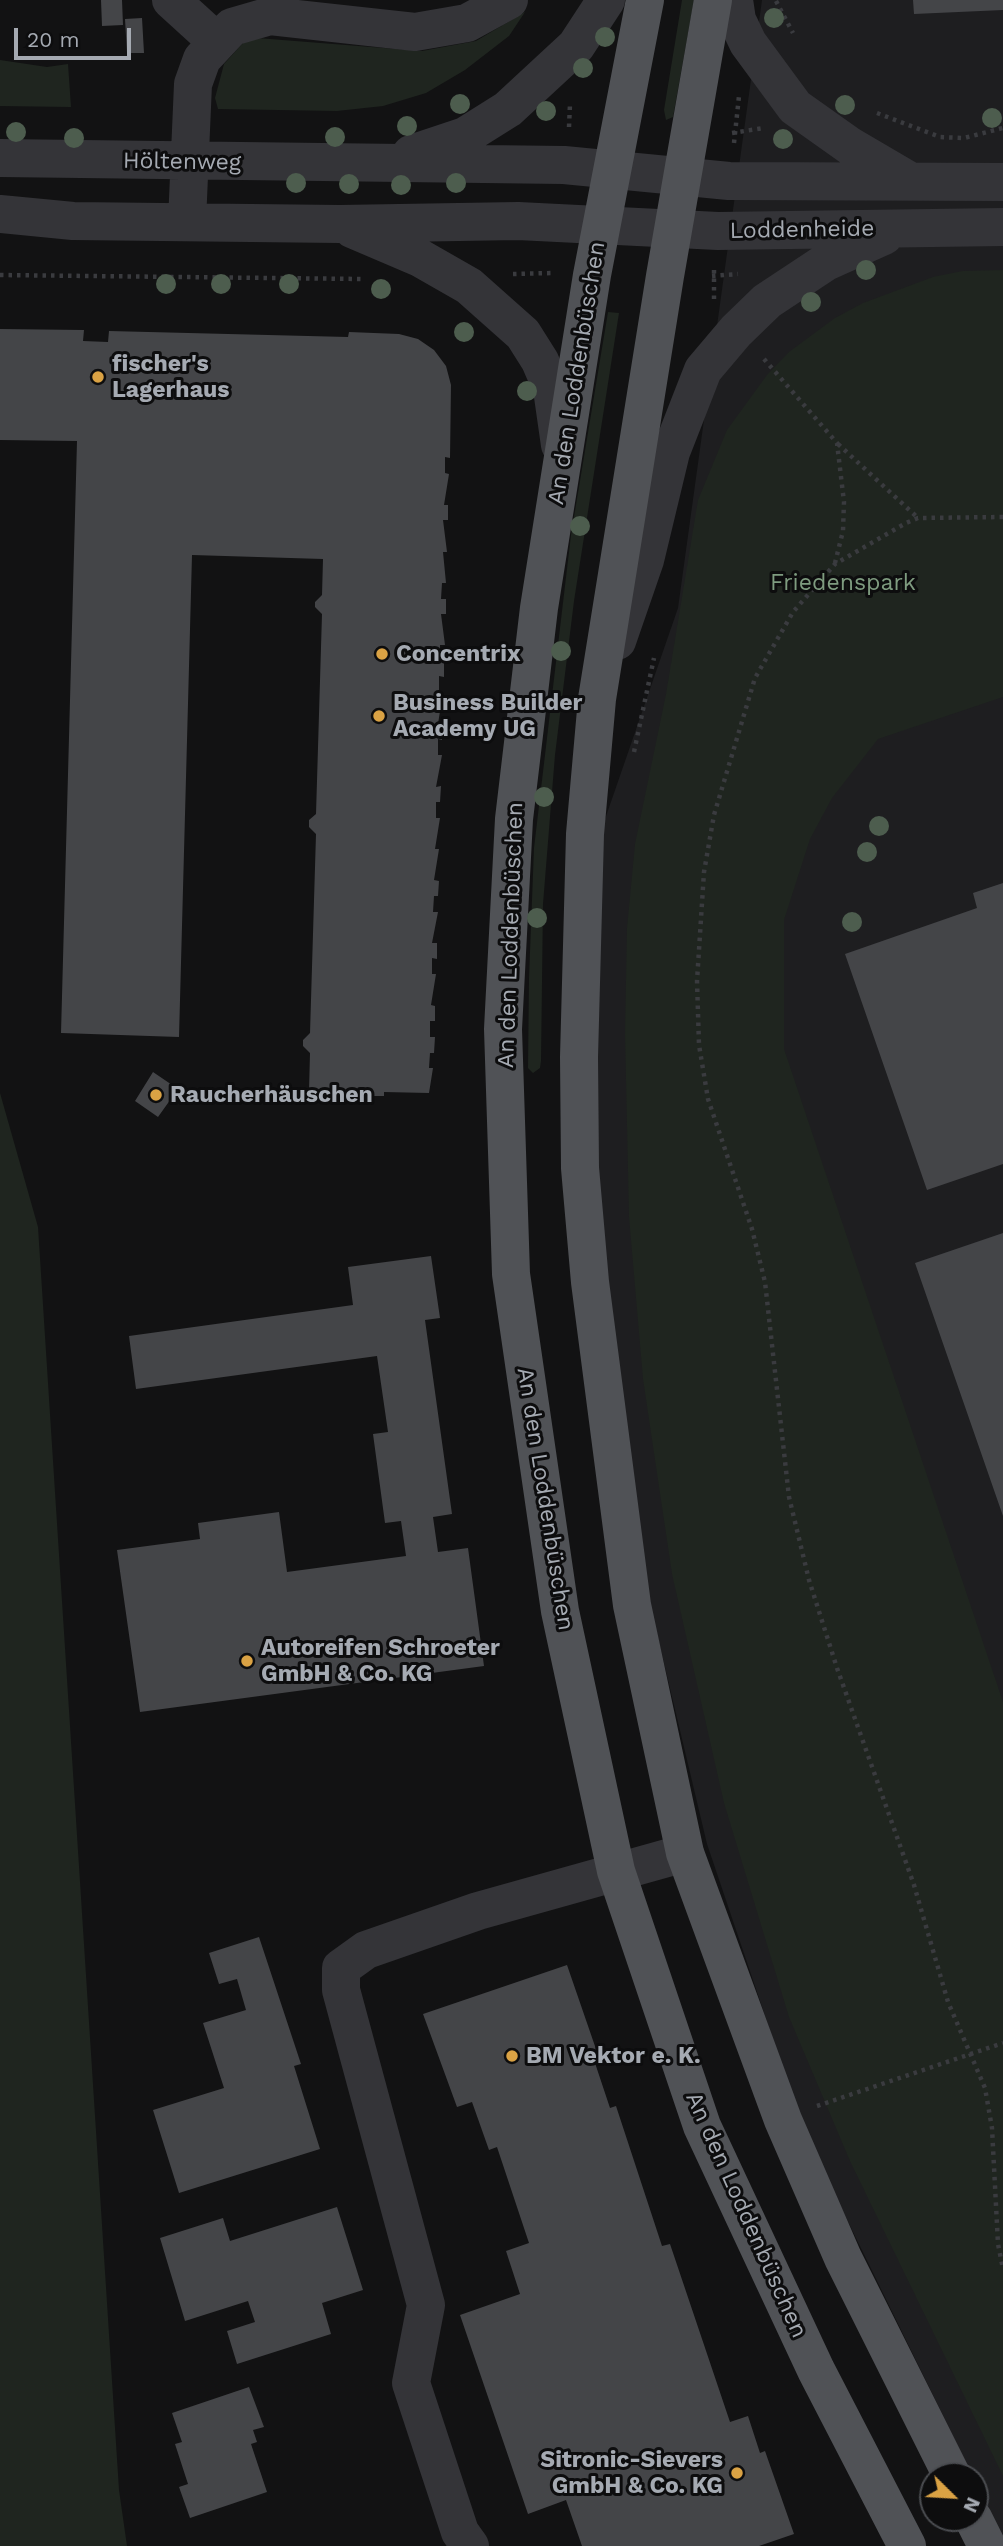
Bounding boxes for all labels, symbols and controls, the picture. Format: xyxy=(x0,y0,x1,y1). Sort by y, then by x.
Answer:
scale bar xyxy=(18,14,135,58)
text: 20 m xyxy=(27,27,79,52)
street label: Höltenweg xyxy=(123,147,241,177)
street label: Loddenheide xyxy=(729,215,875,245)
street label: An den Loddenbüschen xyxy=(543,240,611,506)
place label: fischer's Lagerhaus xyxy=(112,350,229,404)
marker: fischer's Lagerhaus xyxy=(90,369,106,385)
park label: Friedenspark xyxy=(770,569,916,597)
place label: Concentrix xyxy=(396,640,520,668)
marker: Concentrix xyxy=(374,646,390,662)
place label: Business Builder Academy UG xyxy=(393,689,582,743)
marker: Business Builder Academy UG xyxy=(371,708,387,724)
street label: An den Loddenbüschen xyxy=(493,802,529,1068)
place label: Raucherhäuschen xyxy=(170,1081,373,1109)
marker: Raucherhäuschen xyxy=(148,1087,164,1103)
street label: An den Loddenbüschen xyxy=(511,1366,579,1632)
place label: Autoreifen Schroeter GmbH & Co. KG xyxy=(261,1634,500,1688)
marker: Autoreifen Schroeter GmbH & Co. KG xyxy=(239,1653,255,1669)
place label: BM Vektor e. K. xyxy=(526,2042,701,2070)
marker: BM Vektor e. K. xyxy=(504,2048,520,2064)
street label: An den Loddenbüschen xyxy=(679,2088,813,2342)
place label: Sitronic-Sievers GmbH & Co. KG xyxy=(540,2446,723,2500)
north arrow xyxy=(919,2462,989,2532)
marker: Sitronic-Sievers GmbH & Co. KG xyxy=(729,2465,745,2481)
text: N xyxy=(958,2494,985,2516)

